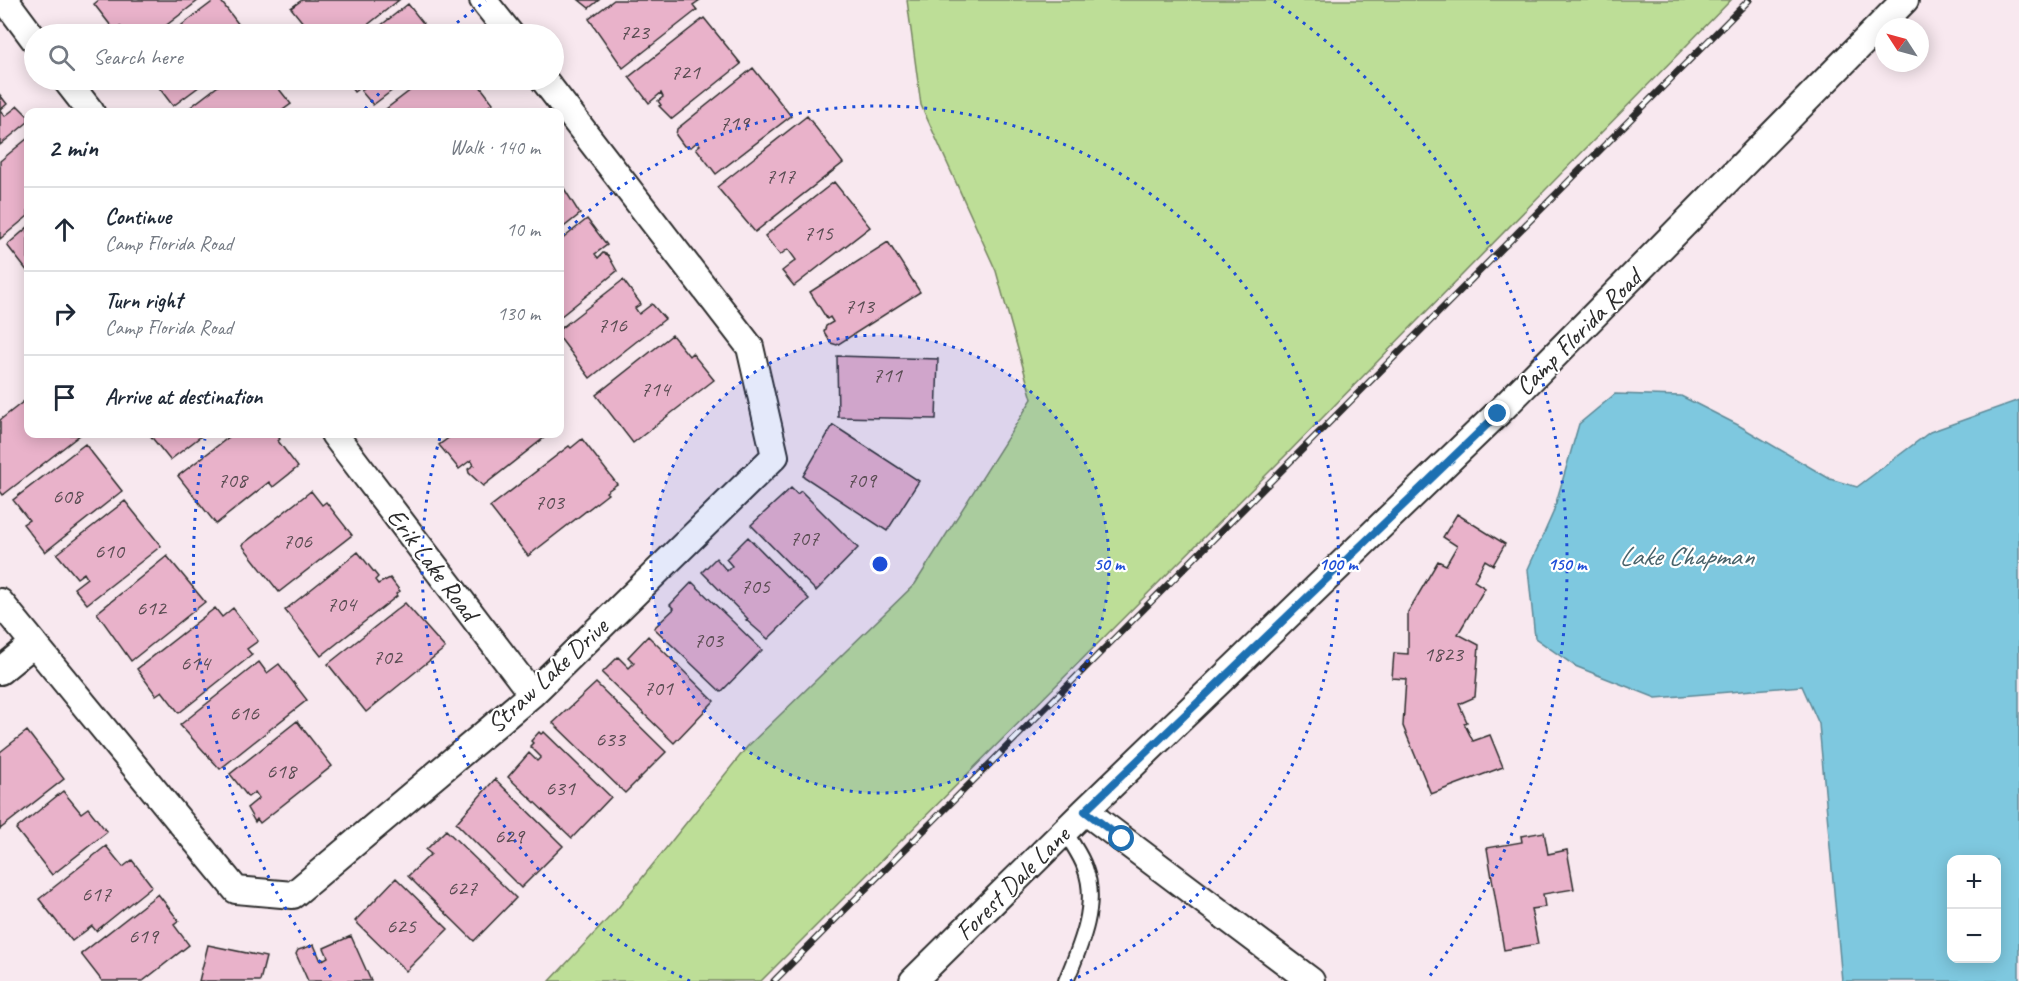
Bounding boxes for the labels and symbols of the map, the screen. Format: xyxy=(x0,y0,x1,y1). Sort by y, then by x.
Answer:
house number: 723 xyxy=(619,18,651,46)
north arrow xyxy=(1875,18,1929,72)
house number: 721 xyxy=(670,58,701,86)
house number: 719 xyxy=(719,109,751,137)
house number: 717 xyxy=(765,162,796,190)
house number: 715 xyxy=(803,219,834,247)
street label: Camp Florida Road xyxy=(1508,259,1651,403)
house number: 713 xyxy=(844,292,876,320)
house number: 716 xyxy=(597,311,628,339)
house number: 711 xyxy=(872,361,903,389)
house number: 714 xyxy=(640,375,672,403)
route end xyxy=(1484,400,1510,426)
house number: 708 xyxy=(217,466,249,494)
house number: 709 xyxy=(846,466,878,494)
house number: 608 xyxy=(52,482,84,510)
house number: 703 xyxy=(534,488,566,516)
street label: Erik Lake Road xyxy=(380,501,488,630)
house number: 707 xyxy=(789,524,820,552)
house number: 706 xyxy=(282,527,313,555)
house number: 610 xyxy=(94,537,126,565)
water label: Lake Chapman xyxy=(1619,539,1756,573)
text: 50 m xyxy=(1094,553,1126,575)
text: 100 m xyxy=(1319,553,1359,575)
text: 150 m xyxy=(1548,553,1588,575)
centre of rings xyxy=(870,554,890,574)
house number: 705 xyxy=(740,572,771,600)
house number: 704 xyxy=(326,590,358,618)
house number: 612 xyxy=(136,594,168,622)
street label: Straw Lake Drive xyxy=(480,610,616,740)
house number: 703 xyxy=(693,626,725,654)
house number: 1823 xyxy=(1423,640,1465,668)
house number: 702 xyxy=(372,643,404,671)
house number: 614 xyxy=(180,649,212,677)
house number: 701 xyxy=(643,674,674,702)
house number: 616 xyxy=(229,699,260,727)
house number: 633 xyxy=(595,725,627,753)
house number: 618 xyxy=(266,757,298,785)
house number: 631 xyxy=(545,774,576,802)
street label: Forest Dale Lane xyxy=(948,818,1078,948)
house number: 629 xyxy=(494,822,526,850)
route start xyxy=(1108,825,1134,851)
house number: 627 xyxy=(447,874,478,902)
house number: 617 xyxy=(81,880,112,908)
house number: 625 xyxy=(386,912,417,940)
house number: 619 xyxy=(128,922,160,950)

